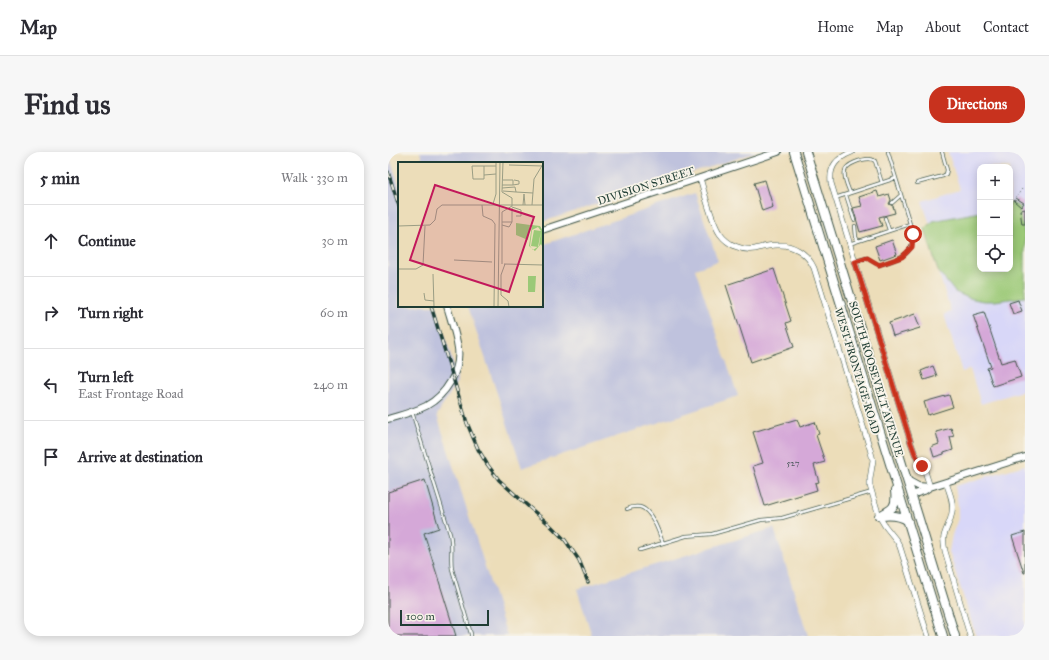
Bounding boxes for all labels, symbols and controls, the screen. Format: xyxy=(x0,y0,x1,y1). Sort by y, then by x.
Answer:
text: Map xyxy=(20,16,57,39)
text: Home xyxy=(817,19,854,36)
text: Map xyxy=(876,19,903,36)
text: About xyxy=(925,19,961,36)
text: Contact xyxy=(983,19,1029,36)
button: Directions xyxy=(929,86,1025,123)
text: Find us xyxy=(24,87,110,122)
inset map xyxy=(398,162,543,307)
street label: DIVISION STREET xyxy=(596,164,697,208)
map controls xyxy=(977,164,1013,272)
button: + xyxy=(977,164,1013,200)
text: 5 min xyxy=(40,168,80,189)
text: Walk · 330 m xyxy=(281,170,348,186)
button: − xyxy=(977,200,1013,236)
route start xyxy=(904,225,922,243)
icon: ahead xyxy=(40,230,62,252)
text: Continue xyxy=(78,232,136,250)
text: 30 m xyxy=(322,233,348,249)
button: locate xyxy=(977,236,1013,272)
street label: SOUTH ROOSEVELT AVENUE xyxy=(846,299,906,459)
icon: right xyxy=(40,302,62,324)
text: Turn right xyxy=(78,304,143,322)
text: 60 m xyxy=(320,305,348,321)
street label: WEST FRONTAGE ROAD xyxy=(832,306,883,436)
text: Turn left xyxy=(78,368,134,386)
icon: left xyxy=(40,374,62,396)
text: 240 m xyxy=(313,377,348,393)
text: East Frontage Road xyxy=(78,386,184,402)
icon: arrive xyxy=(40,446,62,468)
text: Arrive at destination xyxy=(78,448,203,466)
house number: 527 xyxy=(786,457,800,468)
route end xyxy=(913,457,931,475)
scale bar xyxy=(400,608,489,627)
text: 100 m xyxy=(406,610,435,623)

